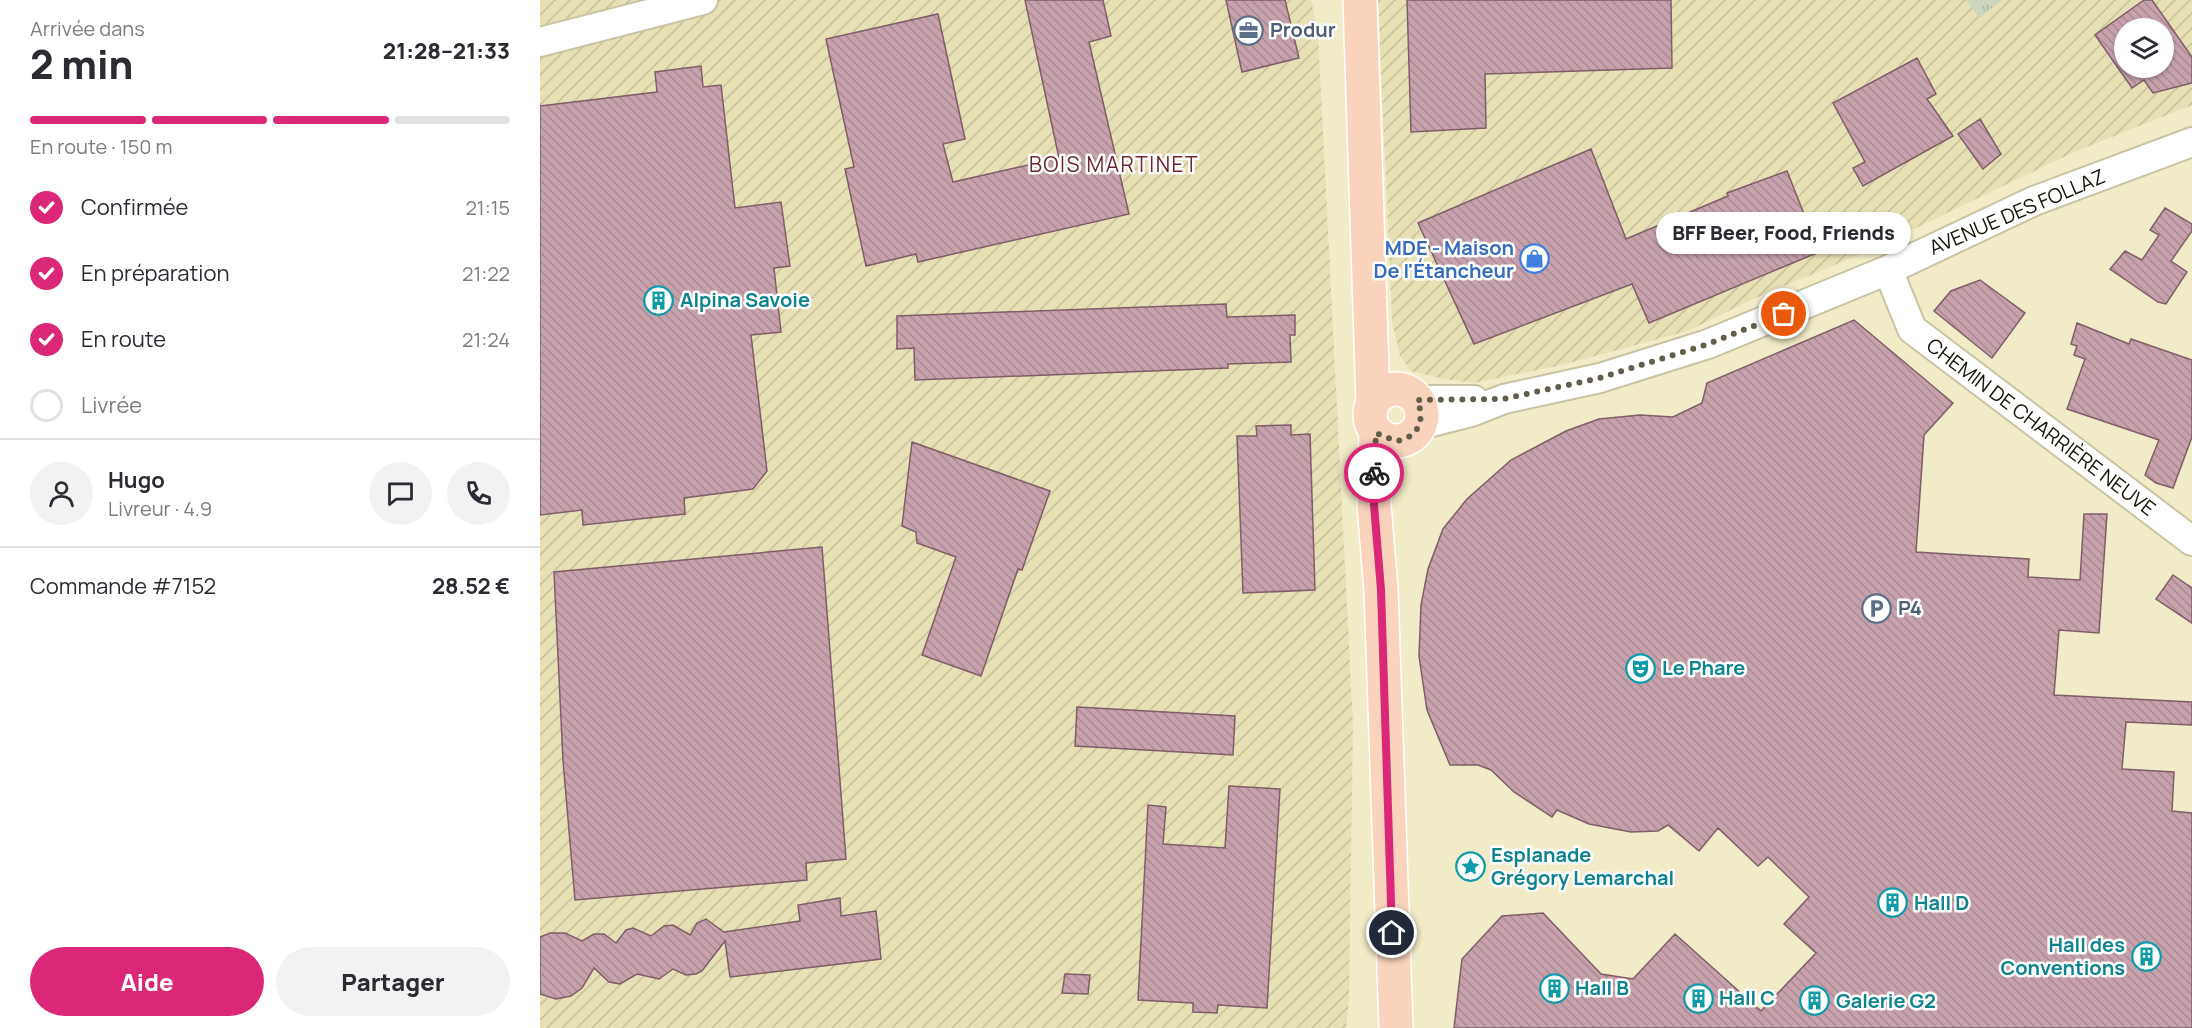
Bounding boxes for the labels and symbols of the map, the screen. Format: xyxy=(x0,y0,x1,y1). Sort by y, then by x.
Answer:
office icon: Produr xyxy=(1233,14,1265,46)
place label: Produr xyxy=(1270,16,1336,43)
district label: BOIS MARTINET xyxy=(1029,150,1199,178)
street label: AVENUE DES FOLLAZ xyxy=(1925,162,2109,261)
callout: BFF Beer, Food, Friends xyxy=(1656,212,1912,254)
place label: MDE - Maison De l'Étancheur xyxy=(1373,234,1514,284)
shop icon: MDE - Maison De l'Étancheur xyxy=(1519,243,1551,275)
building icon: Alpina Savoie xyxy=(643,284,675,316)
place label: Alpina Savoie xyxy=(680,286,810,313)
pin xyxy=(1758,288,1809,339)
street label: CHEMIN DE CHARRIÈRE NEUVE xyxy=(1921,332,2161,522)
courier xyxy=(1344,443,1404,503)
parking icon: P4 xyxy=(1861,592,1893,624)
place label: P4 xyxy=(1898,594,1922,621)
theatre icon: Le Phare xyxy=(1625,652,1657,684)
place label: Le Phare xyxy=(1662,654,1745,681)
place label: Esplanade Grégory Lemarchal xyxy=(1491,841,1674,891)
place icon: Esplanade Grégory Lemarchal xyxy=(1454,850,1486,882)
building icon: Hall D xyxy=(1877,887,1909,919)
place label: Hall D xyxy=(1914,889,1969,916)
pin xyxy=(1366,907,1417,958)
place label: Hall des Conventions xyxy=(2000,931,2125,981)
building icon: Hall des Conventions xyxy=(2130,940,2162,972)
building icon: Hall B xyxy=(1538,972,1570,1004)
place label: Hall B xyxy=(1575,974,1629,1001)
building icon: Hall C xyxy=(1682,982,1714,1014)
place label: Hall C xyxy=(1719,984,1775,1011)
building icon: Galerie G2 xyxy=(1799,985,1831,1017)
place label: Galerie G2 xyxy=(1836,987,1936,1014)

